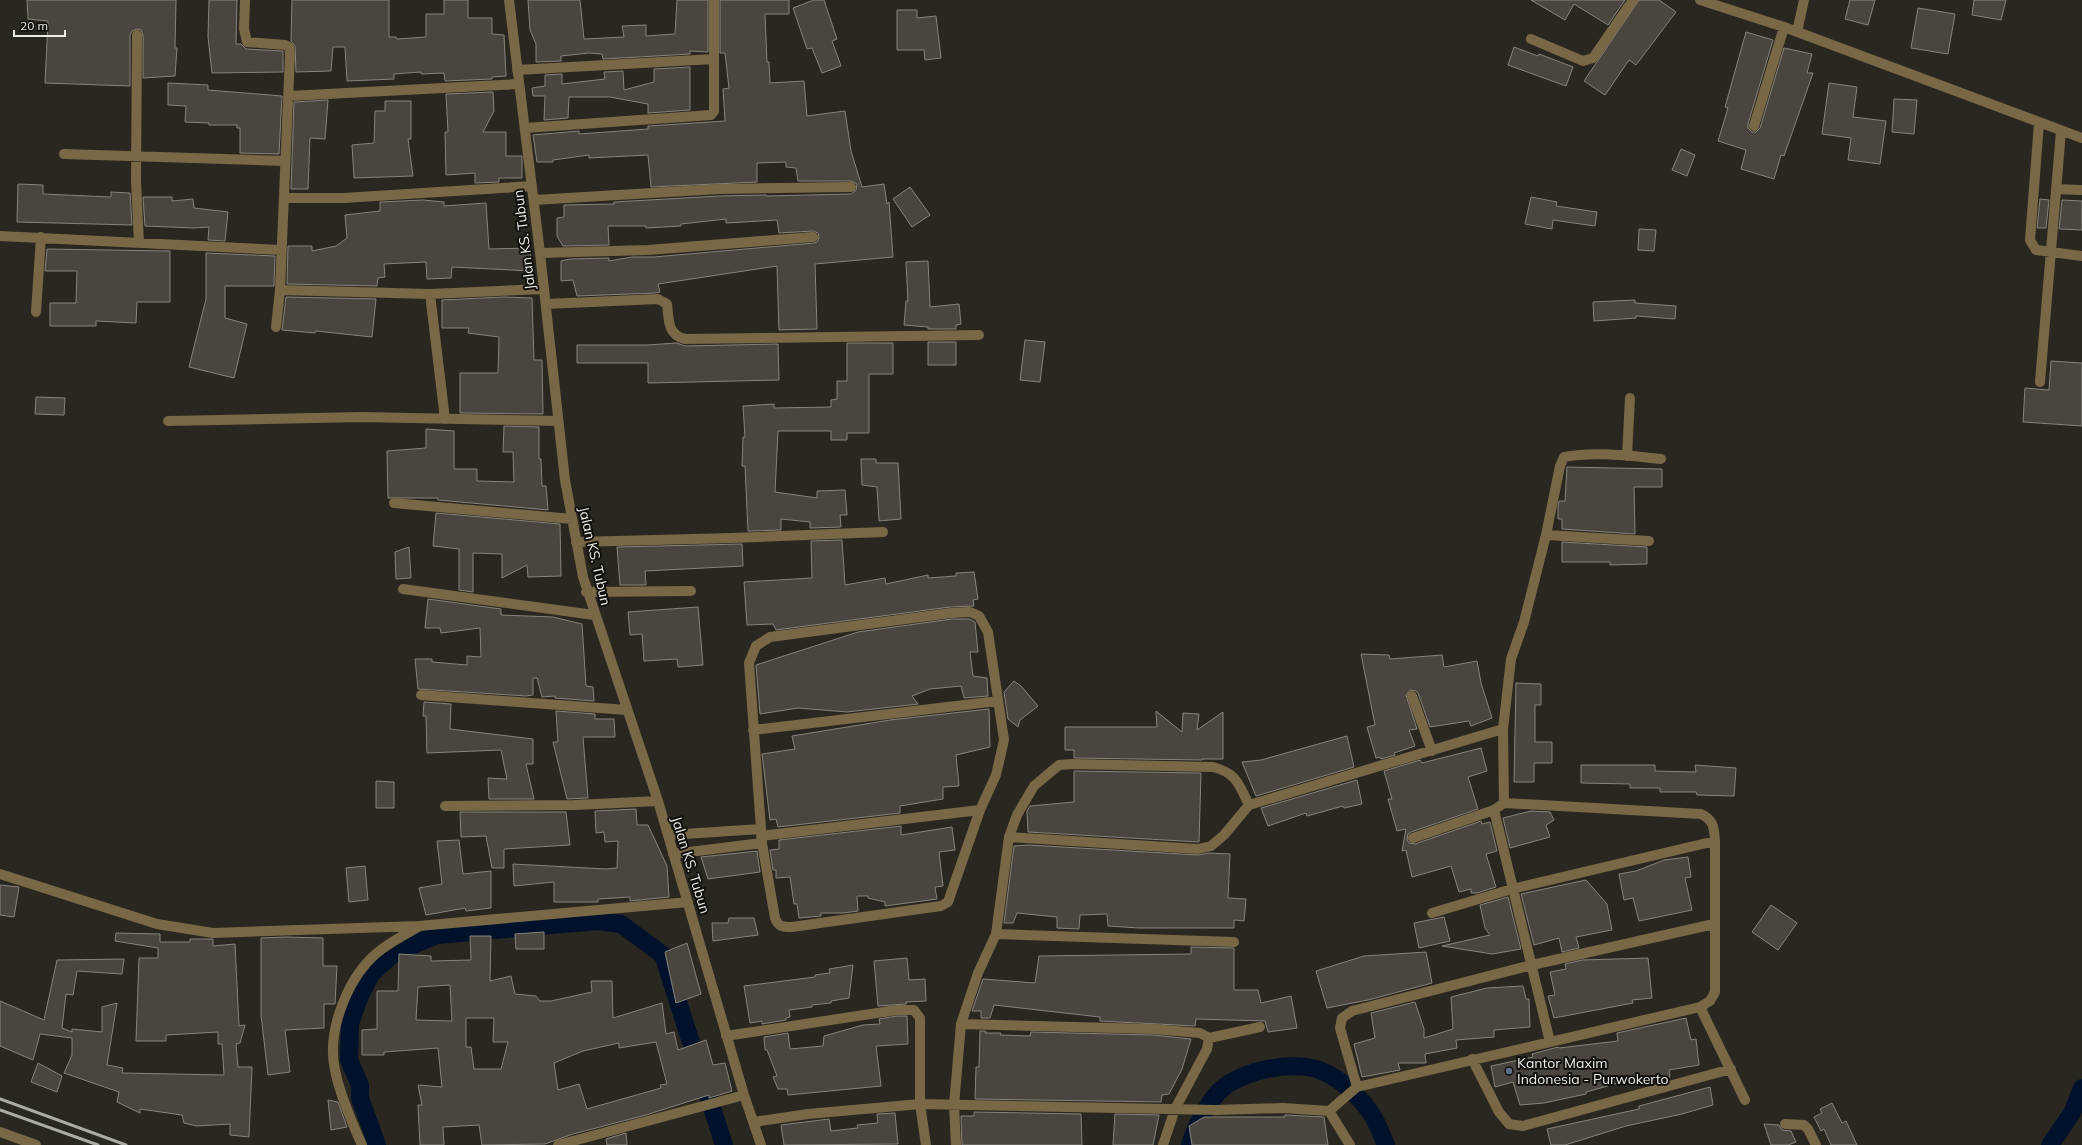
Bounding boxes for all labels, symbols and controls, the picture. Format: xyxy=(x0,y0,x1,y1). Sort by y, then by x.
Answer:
scale bar xyxy=(14,12,65,38)
text: 20 m xyxy=(20,18,48,33)
street label: Jalan KS. Tubun xyxy=(509,189,539,291)
street label: Jalan KS. Tubun xyxy=(575,505,615,607)
street label: Jalan KS. Tubun xyxy=(668,814,714,916)
place label: Kantor Maxim Indonesia - Purwokerto xyxy=(1517,1054,1669,1088)
marker: Kantor Maxim Indonesia - Purwokerto xyxy=(1504,1066,1514,1076)

